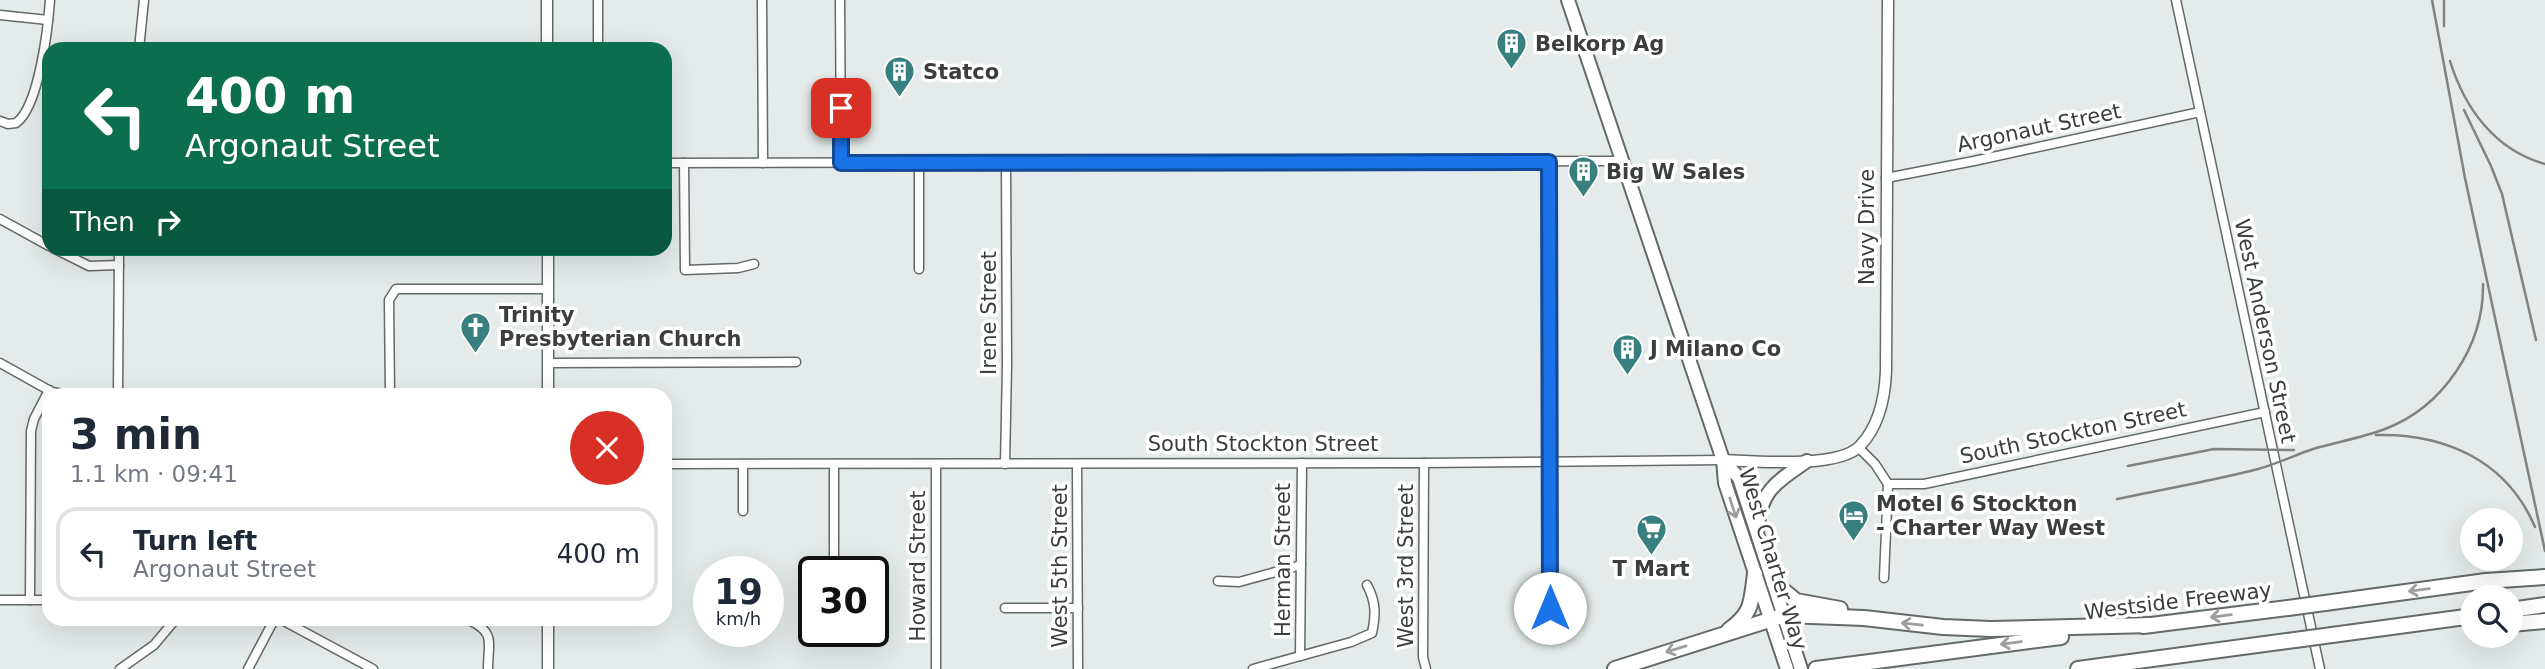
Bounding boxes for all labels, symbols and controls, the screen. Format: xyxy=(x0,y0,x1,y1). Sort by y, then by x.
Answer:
building icon: Belkorp Ag xyxy=(1495,27,1529,71)
place label: Belkorp Ag xyxy=(1535,32,1664,56)
building icon: Statco xyxy=(883,55,917,99)
place label: Statco xyxy=(923,60,999,84)
text: 400 m xyxy=(185,68,355,125)
icon: left xyxy=(70,70,161,161)
pin xyxy=(811,78,871,138)
icon: arrive xyxy=(822,89,860,127)
street label: Argonaut Street xyxy=(1955,99,2123,157)
text: Argonaut Street xyxy=(185,127,440,165)
building icon: Big W Sales xyxy=(1566,155,1600,199)
place label: Big W Sales xyxy=(1606,160,1745,184)
street label: Navy Drive xyxy=(1855,169,1879,285)
icon: right xyxy=(149,203,187,241)
text: Then xyxy=(70,207,135,237)
street label: West Anderson Street xyxy=(2230,217,2300,445)
street label: Irene Street xyxy=(977,251,1001,375)
place label: Trinity Presbyterian Church xyxy=(499,303,742,351)
church icon: Trinity Presbyterian Church xyxy=(459,310,493,354)
building icon: J Milano Co xyxy=(1610,332,1644,376)
place label: J Milano Co xyxy=(1648,337,1781,361)
street label: South Stockton Street xyxy=(1958,397,2188,469)
text: 3 min xyxy=(70,410,202,459)
button: close xyxy=(570,411,644,485)
street label: South Stockton Street xyxy=(1148,432,1378,456)
text: 1.1 km · 09:41 xyxy=(70,461,238,487)
street label: West Charter Way xyxy=(1734,465,1812,653)
street label: Herman Street xyxy=(1271,483,1295,637)
street label: West 5th Street xyxy=(1048,484,1072,648)
street label: West 3rd Street xyxy=(1394,484,1418,648)
street label: Howard Street xyxy=(906,491,930,641)
place label: Motel 6 Stockton - Charter Way West xyxy=(1876,492,2105,540)
one-way arrow xyxy=(1728,496,1740,518)
hotel icon: Motel 6 Stockton - Charter Way West xyxy=(1836,499,1870,543)
map controls xyxy=(2460,508,2523,648)
button: sound xyxy=(2460,508,2523,571)
supermarket icon: T Mart xyxy=(1634,512,1668,556)
text: Turn left xyxy=(133,526,257,556)
icon: left xyxy=(74,535,112,573)
text: 400 m xyxy=(557,539,640,569)
text: Argonaut Street xyxy=(133,556,316,582)
speed limit sign: 30 xyxy=(798,556,889,647)
place label: T Mart xyxy=(1612,557,1690,581)
position arrow xyxy=(1513,571,1587,645)
text: 19 xyxy=(714,572,763,612)
street label: Westside Freeway xyxy=(2083,578,2273,624)
one-way arrow xyxy=(2408,584,2430,597)
button: search xyxy=(2460,585,2523,648)
text: km/h xyxy=(716,608,761,629)
one-way arrow xyxy=(2210,610,2232,623)
one-way arrow xyxy=(1902,617,1924,630)
one-way arrow xyxy=(2000,637,2023,650)
one-way arrow xyxy=(1665,643,1687,656)

